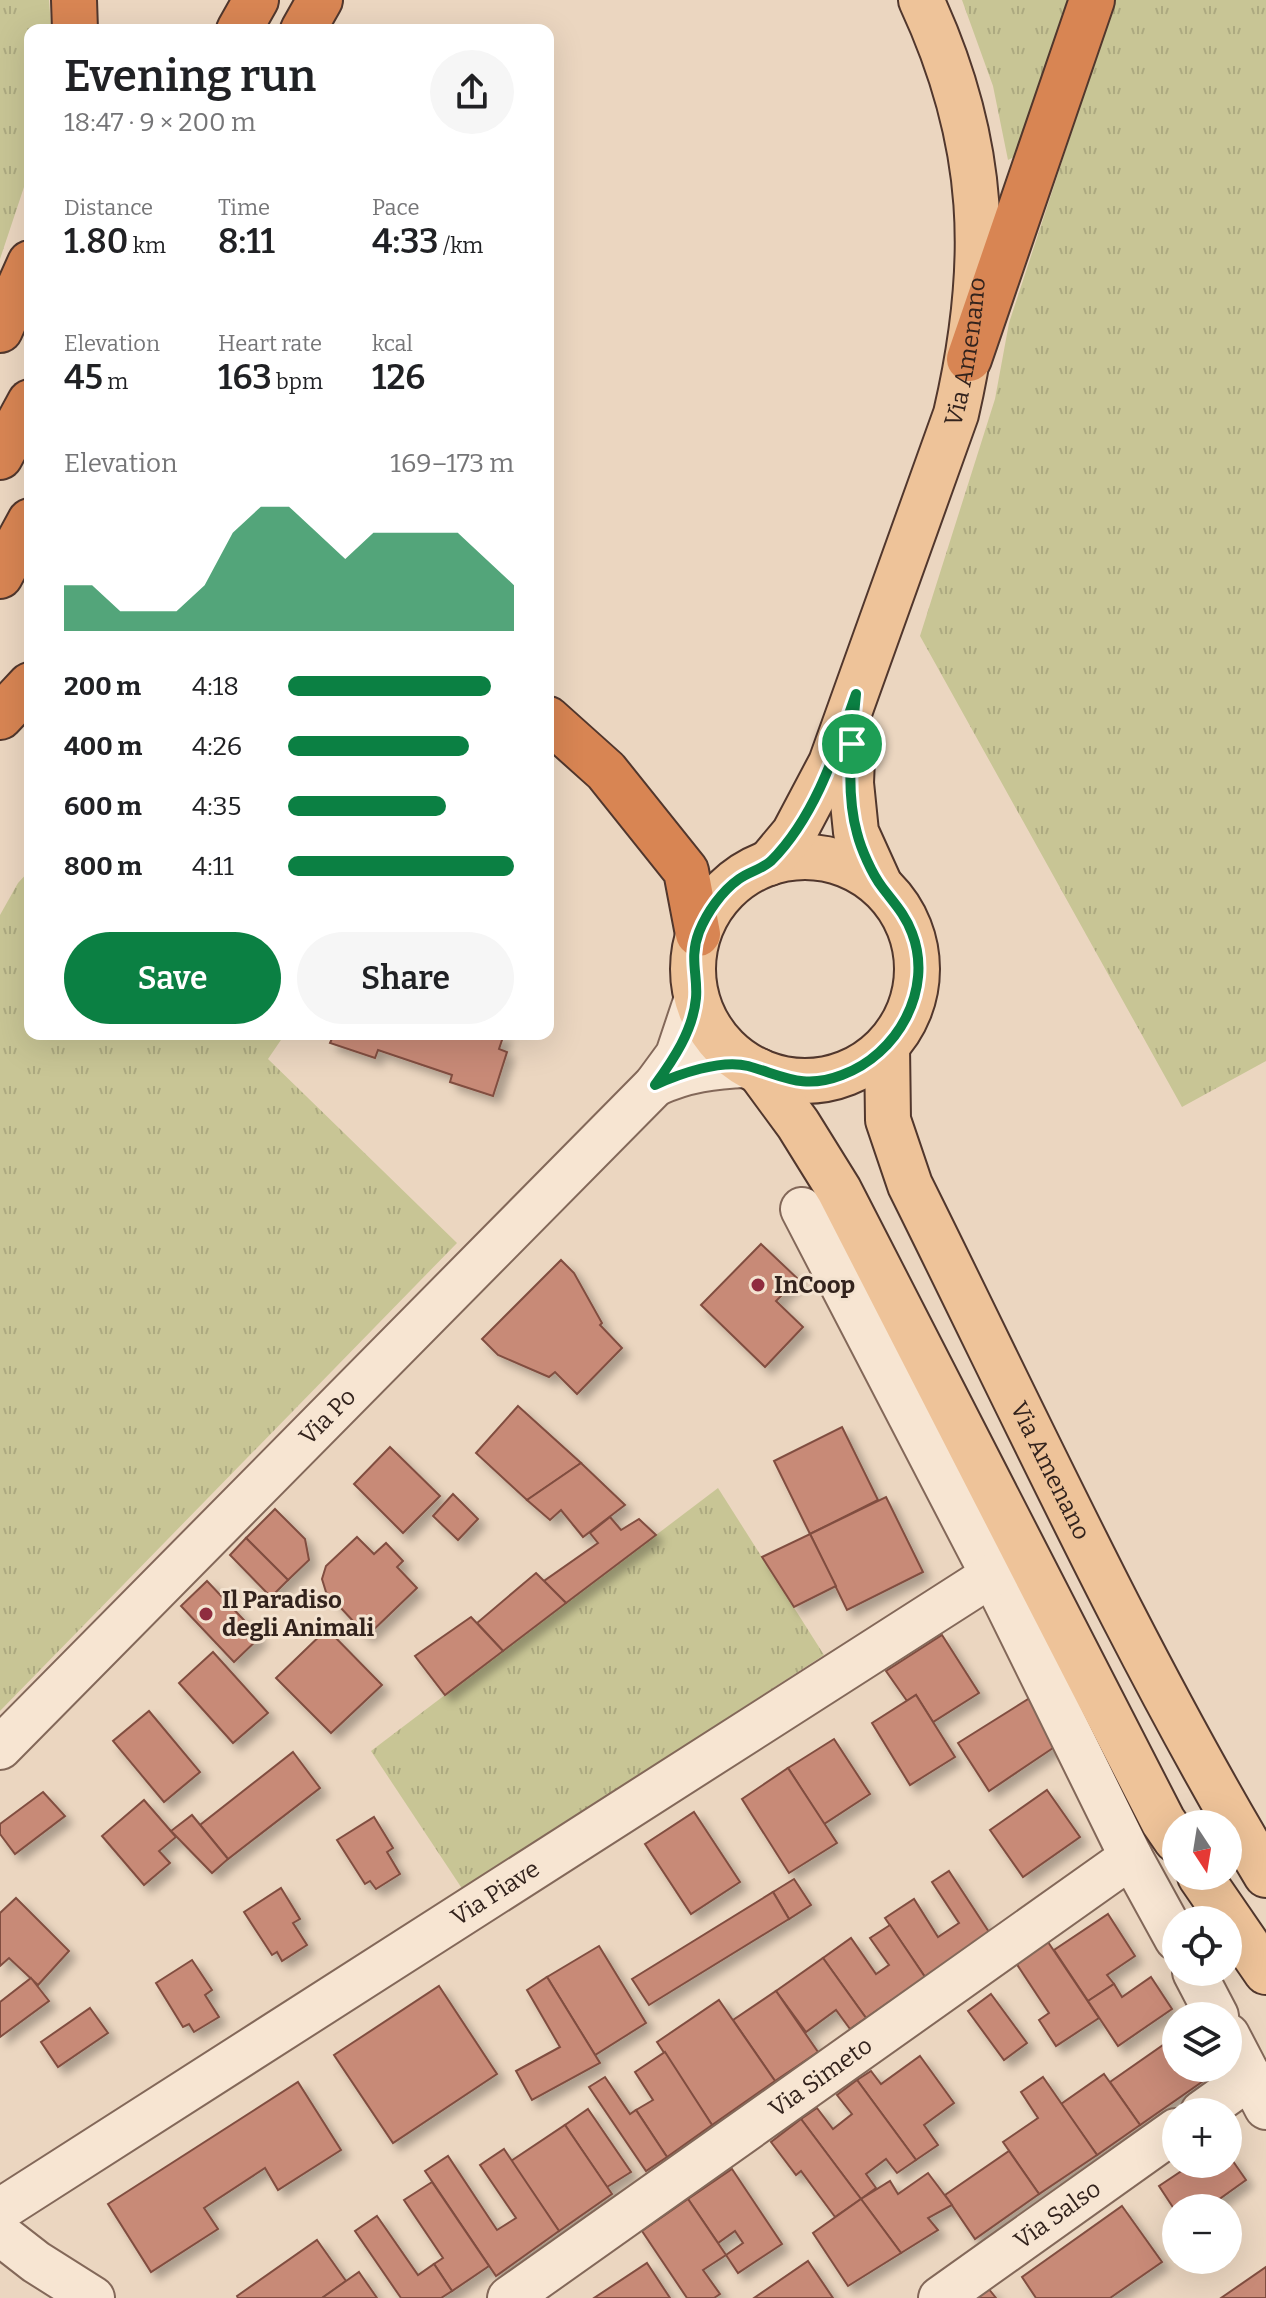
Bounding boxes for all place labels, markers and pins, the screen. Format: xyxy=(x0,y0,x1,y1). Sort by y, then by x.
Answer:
pin xyxy=(818,710,886,778)
place label: InCoop xyxy=(774,1271,855,1299)
marker: InCoop xyxy=(749,1276,767,1294)
place label: Il Paradiso degli Animali xyxy=(222,1586,374,1642)
marker: Il Paradiso degli Animali xyxy=(197,1605,215,1623)

